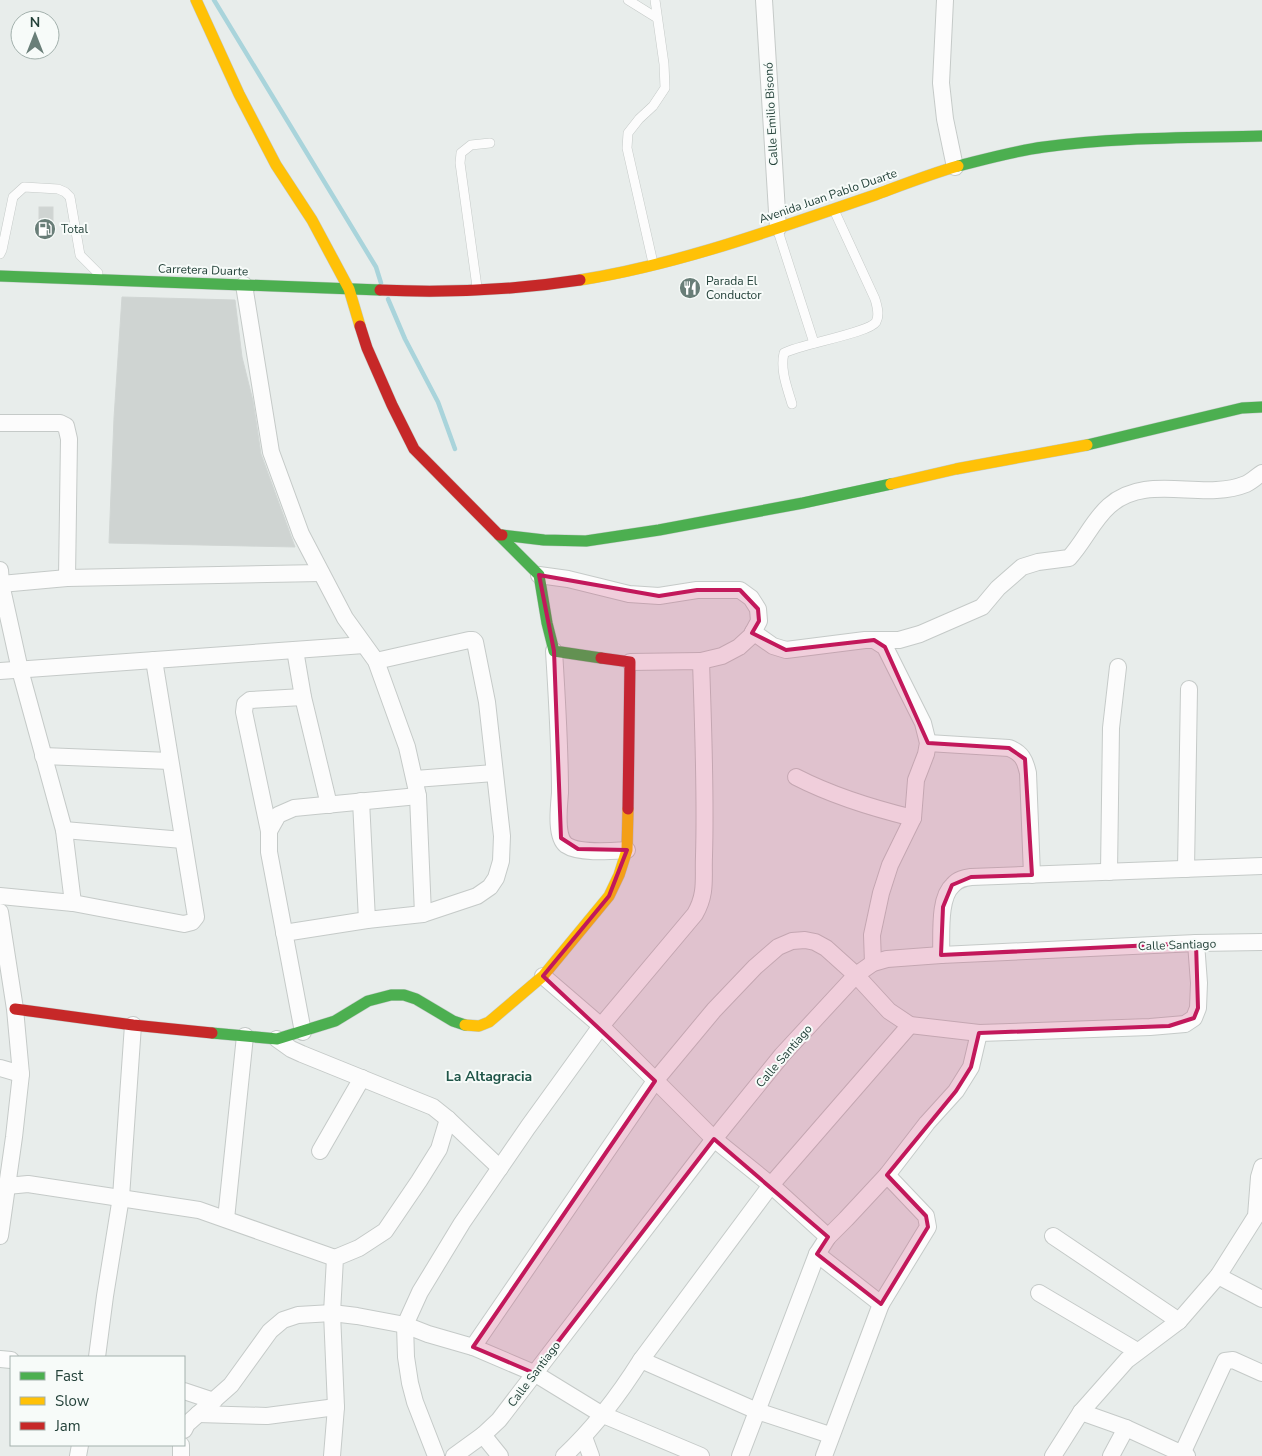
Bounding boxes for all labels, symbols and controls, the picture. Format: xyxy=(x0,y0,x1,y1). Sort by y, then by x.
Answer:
north arrow xyxy=(10,10,60,60)
text: N xyxy=(30,13,40,32)
street label: Calle Emilio Bisonó xyxy=(760,61,782,166)
street label: Avenida Juan Pablo Duarte xyxy=(757,165,899,227)
fuel station icon: Total xyxy=(33,217,57,241)
place label: Total xyxy=(61,221,88,237)
street label: Carretera Duarte xyxy=(158,260,248,280)
place label: Parada El Conductor xyxy=(706,273,762,303)
restaurant icon: Parada El Conductor xyxy=(678,276,702,300)
street label: Calle Santiago xyxy=(1138,936,1217,954)
street label: Calle Santiago xyxy=(752,1021,816,1091)
district label: La Altagracia xyxy=(446,1067,532,1086)
street label: Calle Santiago xyxy=(504,1338,564,1410)
legend xyxy=(10,1356,185,1446)
text: Fast xyxy=(55,1366,84,1386)
text: Slow xyxy=(55,1391,90,1411)
text: Jam xyxy=(54,1416,81,1436)

